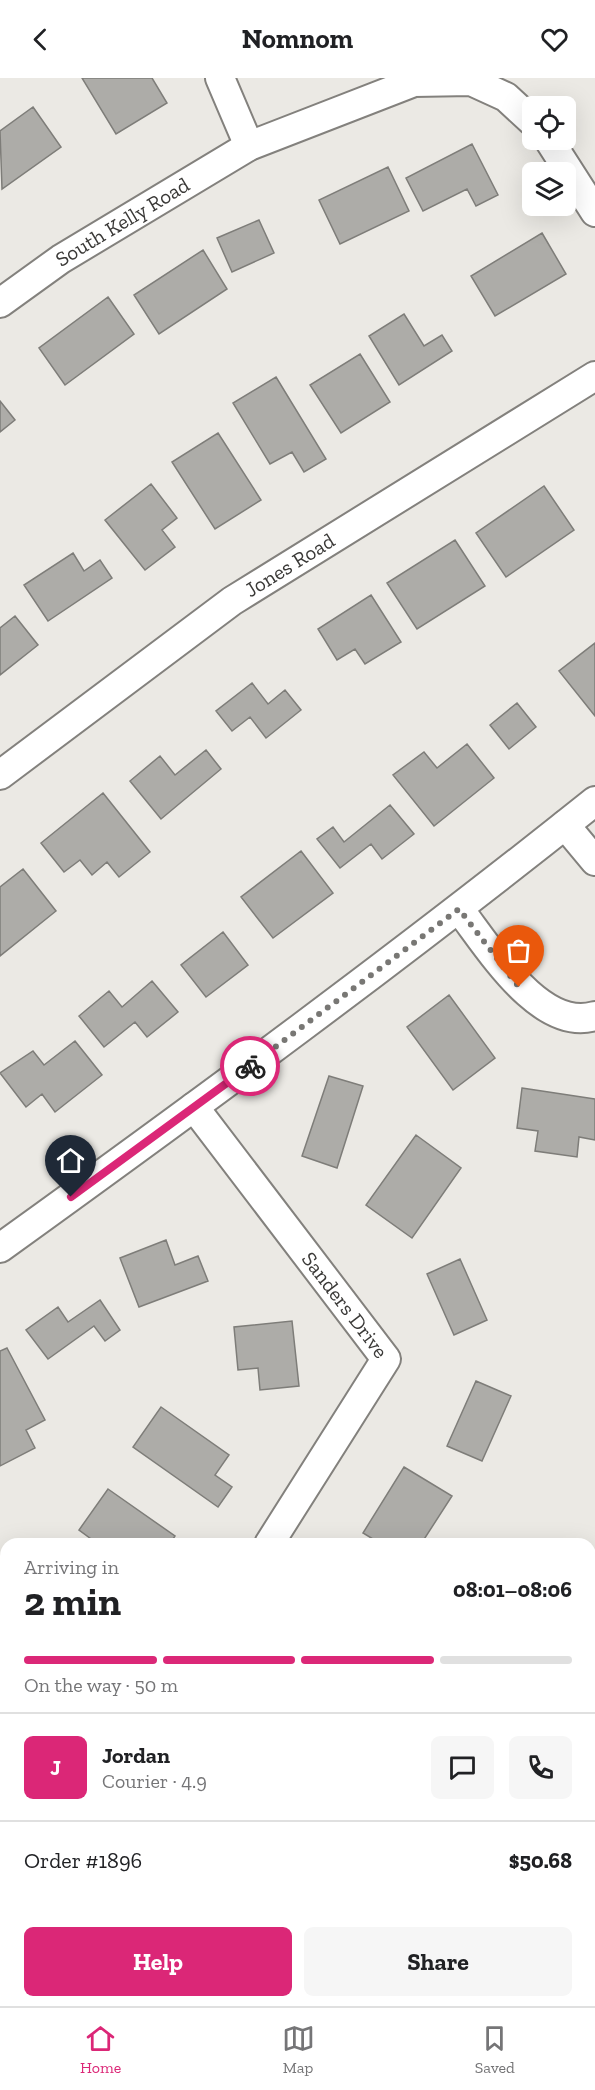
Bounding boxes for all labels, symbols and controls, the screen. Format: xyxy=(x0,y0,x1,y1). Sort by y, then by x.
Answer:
icon: back xyxy=(24,23,57,56)
text: Nomnom xyxy=(242,23,353,55)
icon: heart xyxy=(538,23,571,56)
map controls xyxy=(522,96,576,216)
button: locate xyxy=(522,96,576,150)
button: layers xyxy=(522,162,576,216)
street label: South Kelly Road xyxy=(51,171,194,271)
street label: Jones Road xyxy=(240,527,339,602)
pin xyxy=(493,925,544,987)
icon: bag xyxy=(502,934,535,967)
courier xyxy=(220,1036,280,1096)
icon: bike xyxy=(234,1050,267,1083)
pin xyxy=(45,1135,96,1197)
icon: home xyxy=(54,1144,87,1177)
street label: Sanders Drive xyxy=(297,1247,394,1363)
text: Arriving in xyxy=(24,1555,119,1579)
text: 08:01–08:06 xyxy=(453,1576,572,1603)
text: 2 min xyxy=(24,1578,121,1625)
text: On the way · 50 m xyxy=(24,1673,178,1697)
button: chat xyxy=(431,1736,494,1799)
button: phone xyxy=(509,1736,572,1799)
text: Jordan xyxy=(102,1742,170,1769)
text: J xyxy=(50,1754,61,1781)
text: Courier · 4.9 xyxy=(102,1769,207,1793)
text: Order #1896 xyxy=(24,1847,142,1874)
text: $50.68 xyxy=(509,1847,572,1874)
button: Help xyxy=(24,1927,292,1996)
button: Share xyxy=(304,1927,572,1996)
tab: Home xyxy=(80,2022,121,2077)
tab: Map xyxy=(282,2022,315,2077)
tab: Saved xyxy=(475,2022,515,2077)

